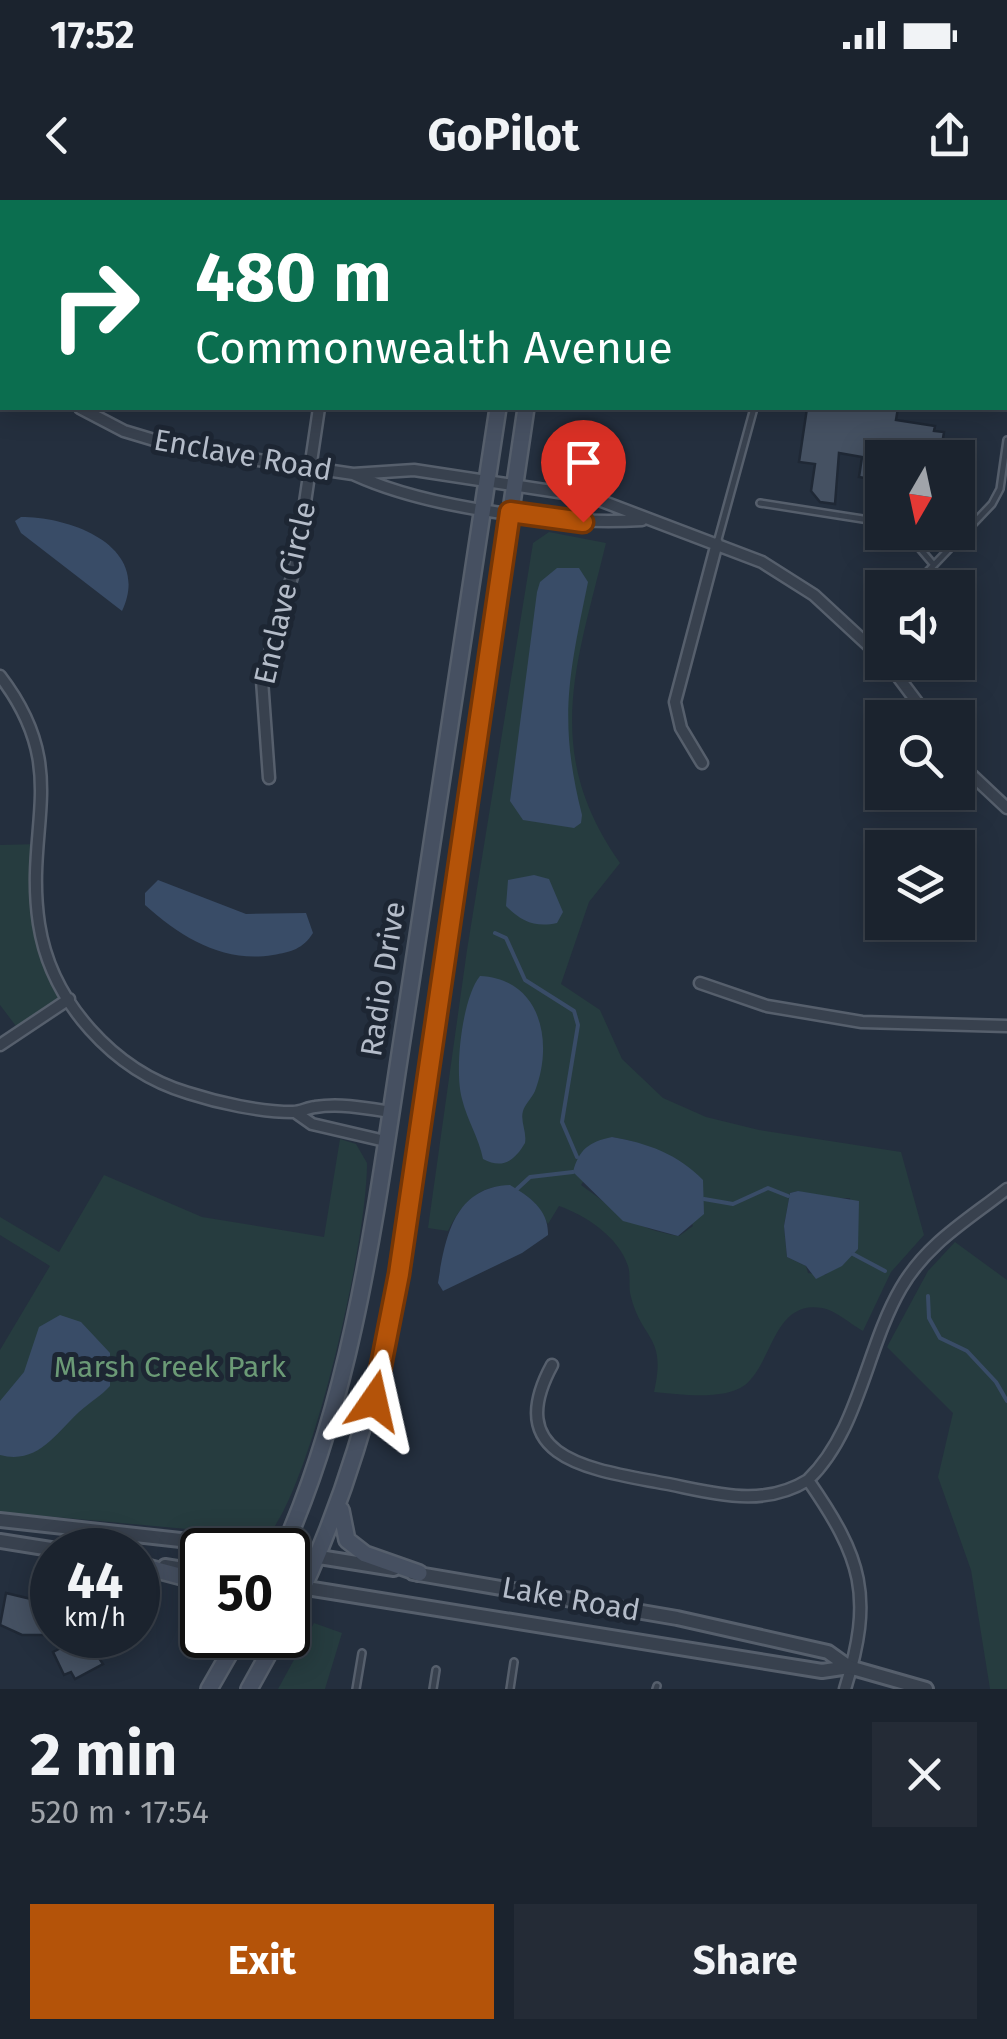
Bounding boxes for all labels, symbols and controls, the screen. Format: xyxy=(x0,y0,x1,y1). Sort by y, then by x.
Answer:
text: 17:52 xyxy=(50,12,134,58)
icon: back xyxy=(30,108,85,163)
text: GoPilot xyxy=(428,108,579,162)
icon: share xyxy=(922,108,977,163)
text: 480 m xyxy=(195,236,392,320)
icon: right xyxy=(30,240,160,370)
text: Commonwealth Avenue xyxy=(195,321,673,375)
pin xyxy=(541,420,626,523)
street label: Enclave Road xyxy=(151,422,335,488)
icon: arrive xyxy=(556,435,611,490)
north arrow xyxy=(865,440,975,550)
map controls xyxy=(865,440,975,940)
street label: Enclave Circle xyxy=(246,498,324,688)
button: sound xyxy=(865,570,975,680)
button: search xyxy=(865,700,975,810)
button: layers xyxy=(865,830,975,940)
street label: Radio Drive xyxy=(353,899,413,1059)
park label: Marsh Creek Park xyxy=(54,1349,287,1385)
position arrow xyxy=(322,1349,426,1453)
speed limit sign: 50 xyxy=(180,1528,310,1658)
text: 44 xyxy=(67,1551,123,1611)
street label: Lake Road xyxy=(499,1569,643,1629)
text: km/h xyxy=(64,1603,126,1633)
text: 2 min xyxy=(30,1719,177,1791)
button: close xyxy=(872,1722,977,1827)
text: 520 m · 17:54 xyxy=(30,1793,209,1831)
button: Exit xyxy=(30,1904,494,2019)
button: Share xyxy=(514,1904,977,2019)

